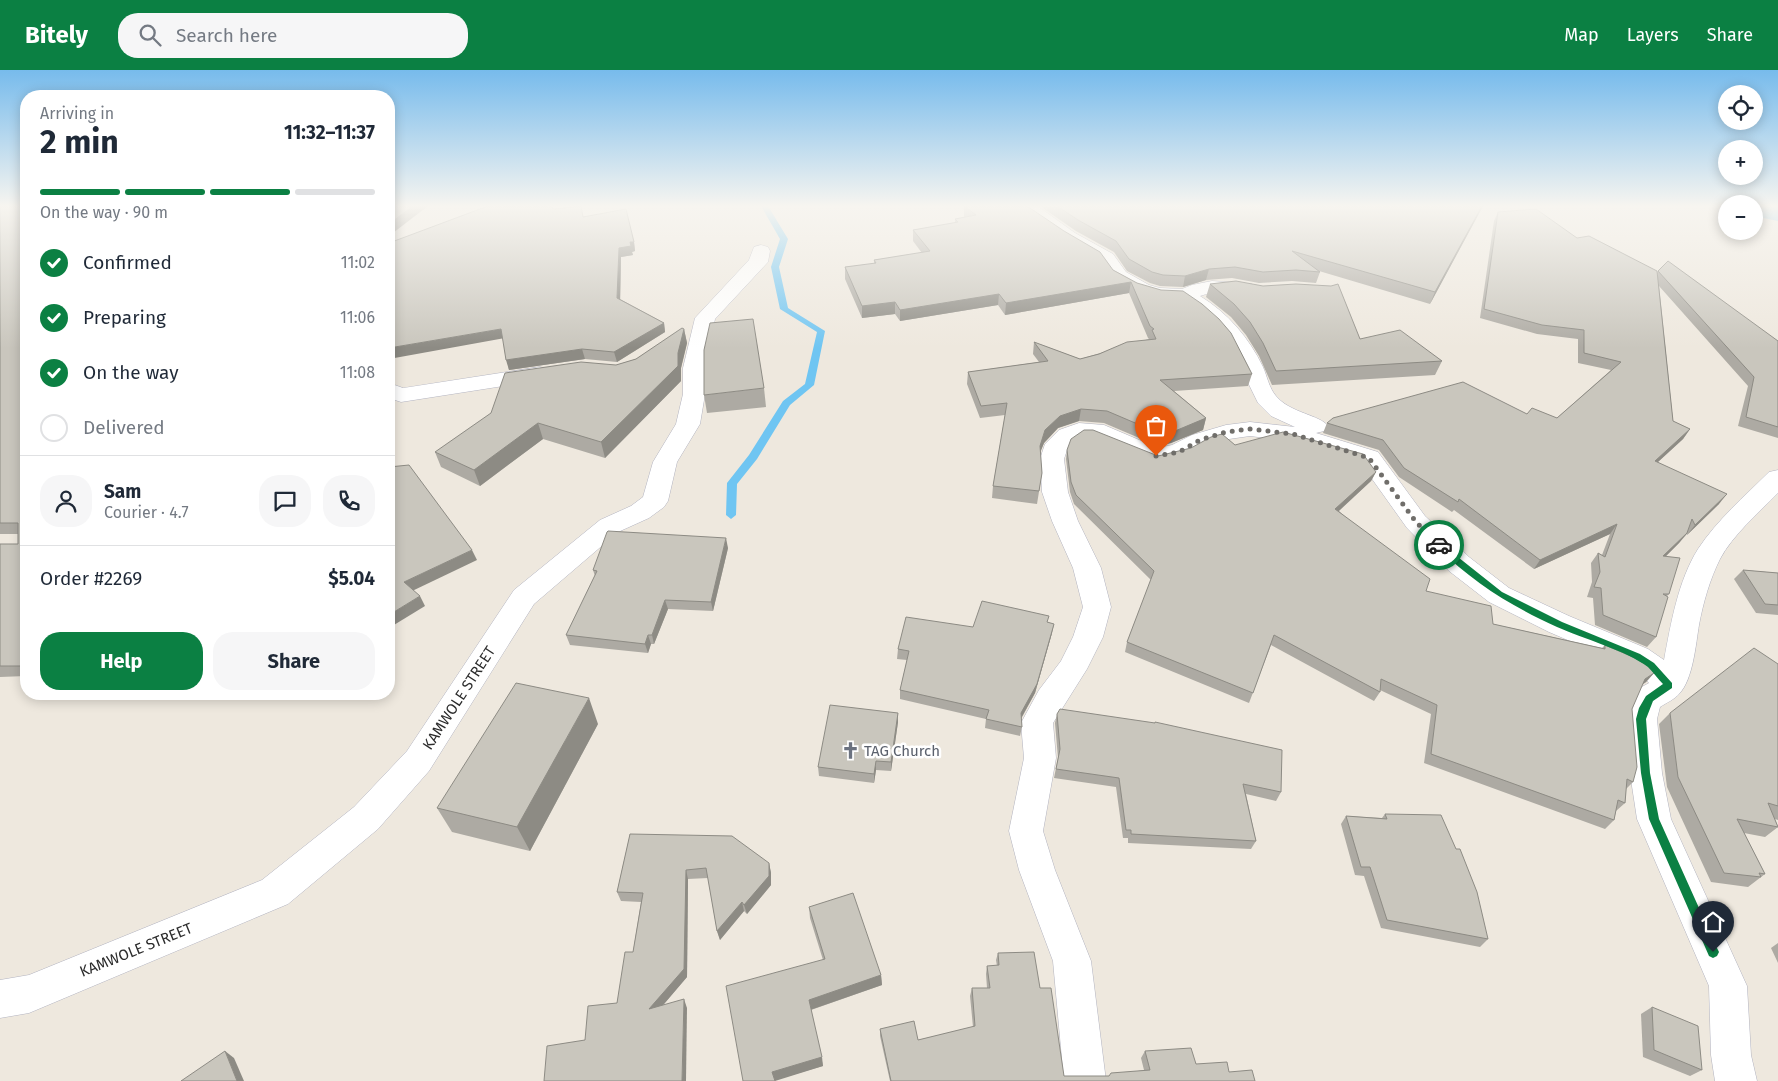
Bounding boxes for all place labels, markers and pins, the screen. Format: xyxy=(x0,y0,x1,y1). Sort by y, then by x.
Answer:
pin xyxy=(1135,405,1177,456)
church icon: TAG Church xyxy=(840,741,860,761)
place label: TAG Church xyxy=(864,742,940,760)
pin xyxy=(1692,901,1734,952)

